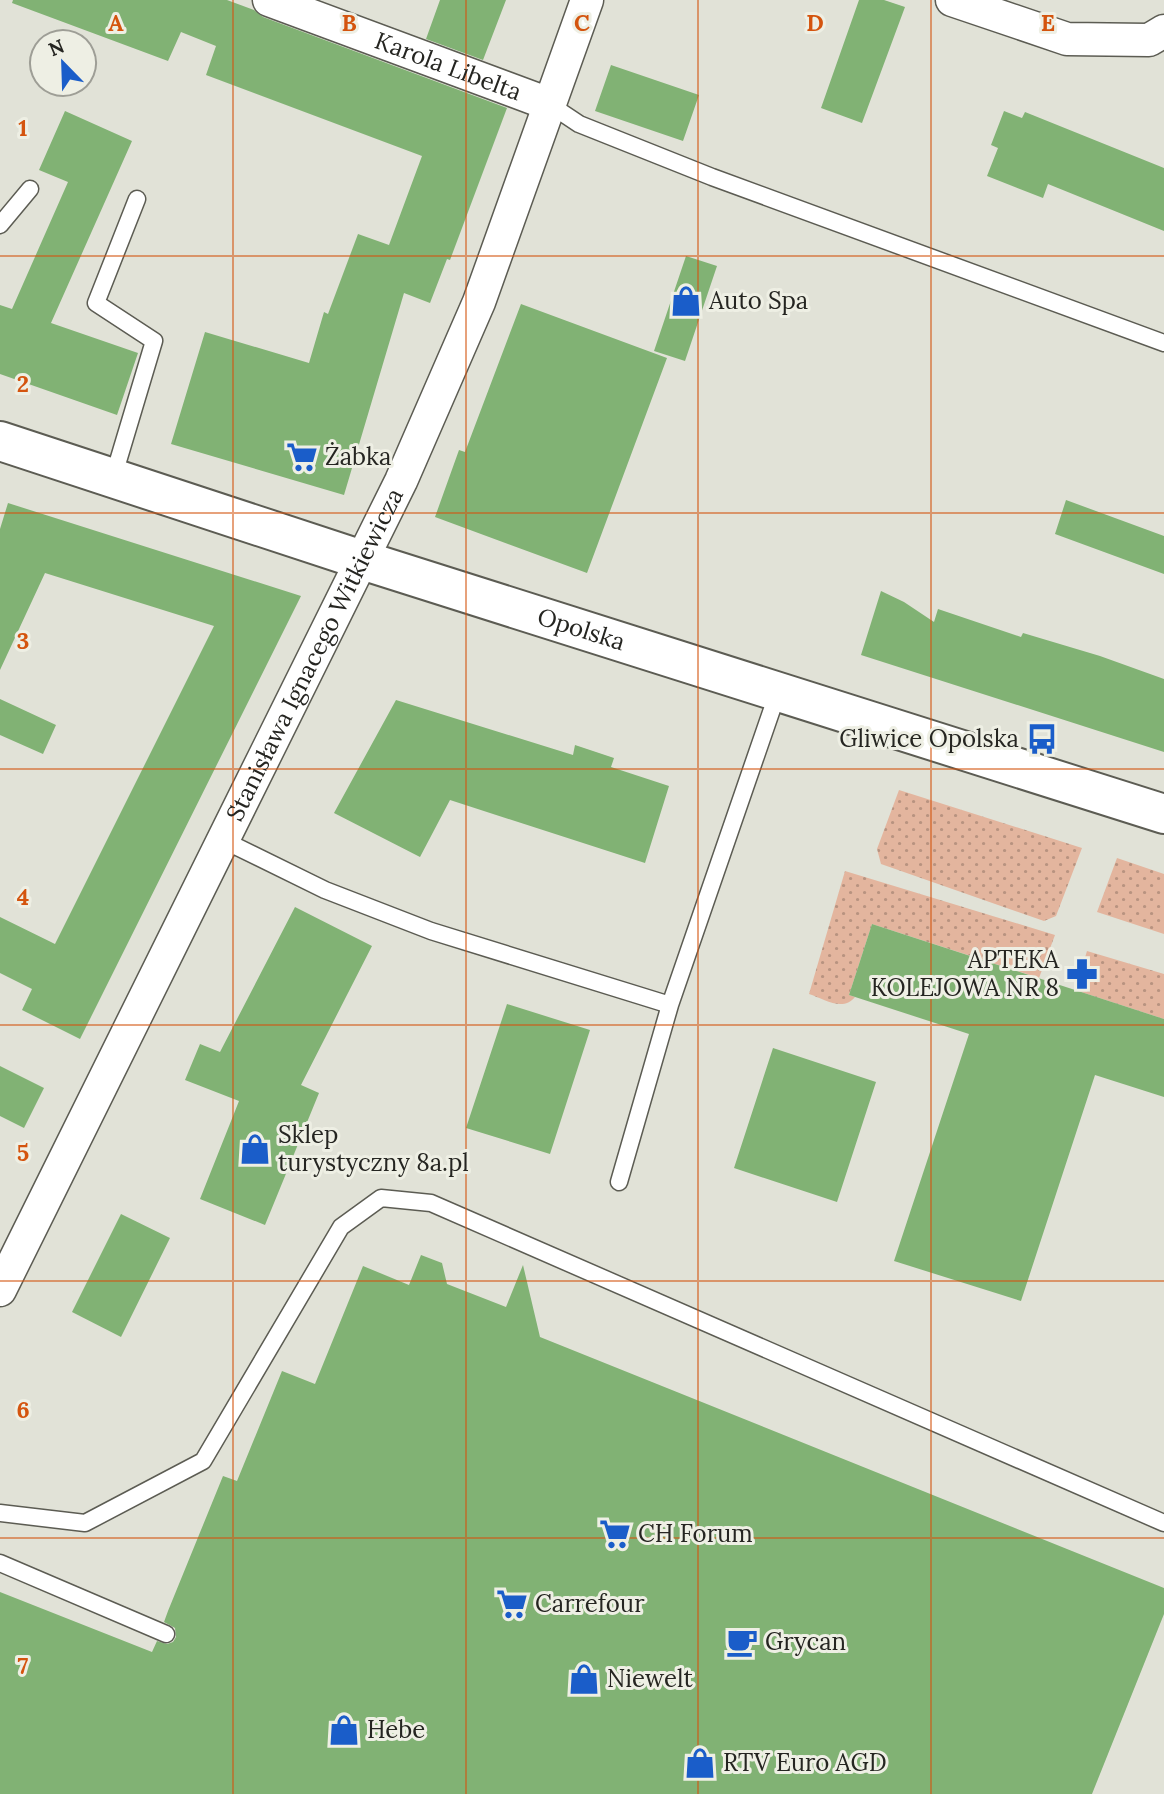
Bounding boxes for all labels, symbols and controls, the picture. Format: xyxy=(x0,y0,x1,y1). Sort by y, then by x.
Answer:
text: A xyxy=(108,8,124,37)
text: B xyxy=(341,8,357,37)
text: C xyxy=(574,8,590,37)
text: D xyxy=(806,8,824,37)
text: E xyxy=(1041,8,1055,37)
street label: Karola Libelta xyxy=(371,25,526,107)
north arrow xyxy=(28,28,98,98)
text: N xyxy=(45,33,68,61)
text: 1 xyxy=(18,113,28,142)
shop icon: Auto Spa xyxy=(669,284,703,318)
place label: Auto Spa xyxy=(708,285,808,316)
text: 2 xyxy=(17,369,29,398)
supermarket icon: Żabka xyxy=(285,440,319,474)
place label: Żabka xyxy=(325,441,391,472)
street label: Stanisława Ignacego Witkiewicza xyxy=(219,483,410,826)
street label: Opolska xyxy=(534,601,629,657)
text: 3 xyxy=(17,626,29,655)
bus stop icon: Gliwice Opolska xyxy=(1025,722,1059,756)
place label: Gliwice Opolska xyxy=(839,723,1019,754)
text: 4 xyxy=(17,882,29,911)
place label: APTEKA KOLEJOWA NR 8 xyxy=(871,944,1060,1003)
pharmacy icon: APTEKA KOLEJOWA NR 8 xyxy=(1065,957,1099,991)
place label: Sklep turystyczny 8a.pl xyxy=(278,1119,469,1178)
shop icon: Sklep turystyczny 8a.pl xyxy=(238,1132,272,1166)
text: 5 xyxy=(17,1138,29,1167)
text: 6 xyxy=(16,1395,30,1424)
supermarket icon: CH Forum xyxy=(598,1517,632,1551)
place label: CH Forum xyxy=(638,1518,753,1549)
supermarket icon: Carrefour xyxy=(495,1587,529,1621)
place label: Carrefour xyxy=(535,1588,645,1619)
cafe icon: Grycan xyxy=(725,1625,759,1659)
place label: Grycan xyxy=(765,1626,846,1657)
text: 7 xyxy=(18,1651,29,1680)
shop icon: Niewelt xyxy=(567,1662,601,1696)
place label: Niewelt xyxy=(607,1663,693,1694)
shop icon: Hebe xyxy=(327,1713,361,1747)
place label: Hebe xyxy=(367,1714,425,1745)
shop icon: RTV Euro AGD xyxy=(683,1746,717,1780)
place label: RTV Euro AGD xyxy=(723,1747,887,1778)

